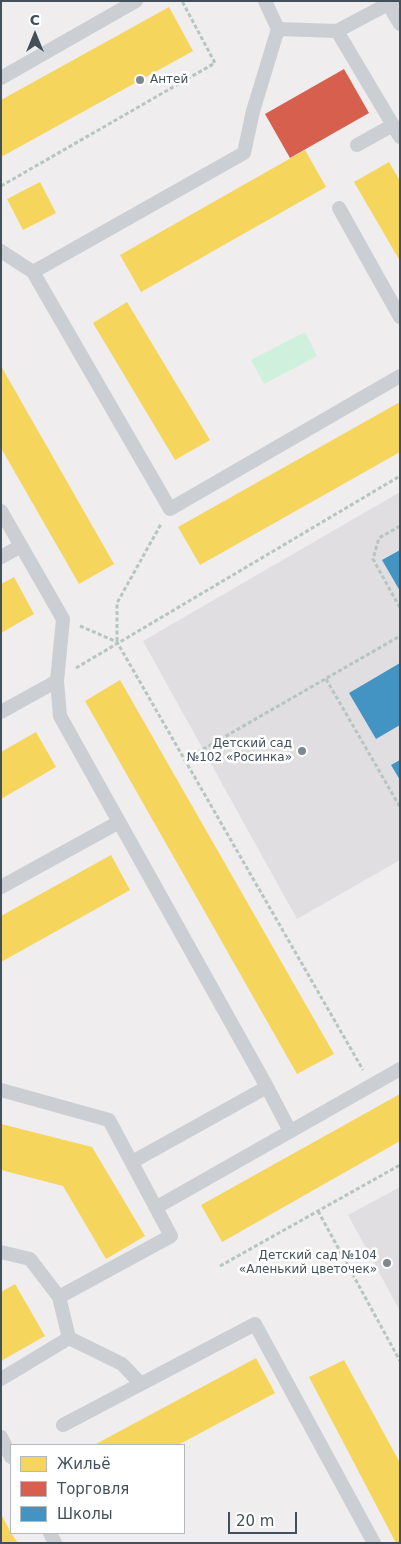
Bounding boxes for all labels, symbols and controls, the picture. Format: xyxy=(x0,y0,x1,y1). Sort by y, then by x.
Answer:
north arrow xyxy=(10,10,60,60)
text: С xyxy=(30,12,40,28)
place label: Антей xyxy=(150,73,188,87)
marker: Антей xyxy=(134,74,146,86)
place label: Детский сад №102 «Росинка» xyxy=(187,737,292,765)
marker: Детский сад №102 «Росинка» xyxy=(296,745,308,757)
place label: Детский сад №104 «Аленький цветочек» xyxy=(239,1249,377,1277)
marker: Детский сад №104 «Аленький цветочек» xyxy=(381,1257,393,1269)
legend xyxy=(10,1444,185,1534)
text: Жильё xyxy=(57,1455,111,1473)
text: Торговля xyxy=(57,1480,129,1498)
scale bar xyxy=(231,1502,300,1534)
text: Школы xyxy=(57,1505,113,1523)
text: 20 m xyxy=(236,1512,274,1530)

